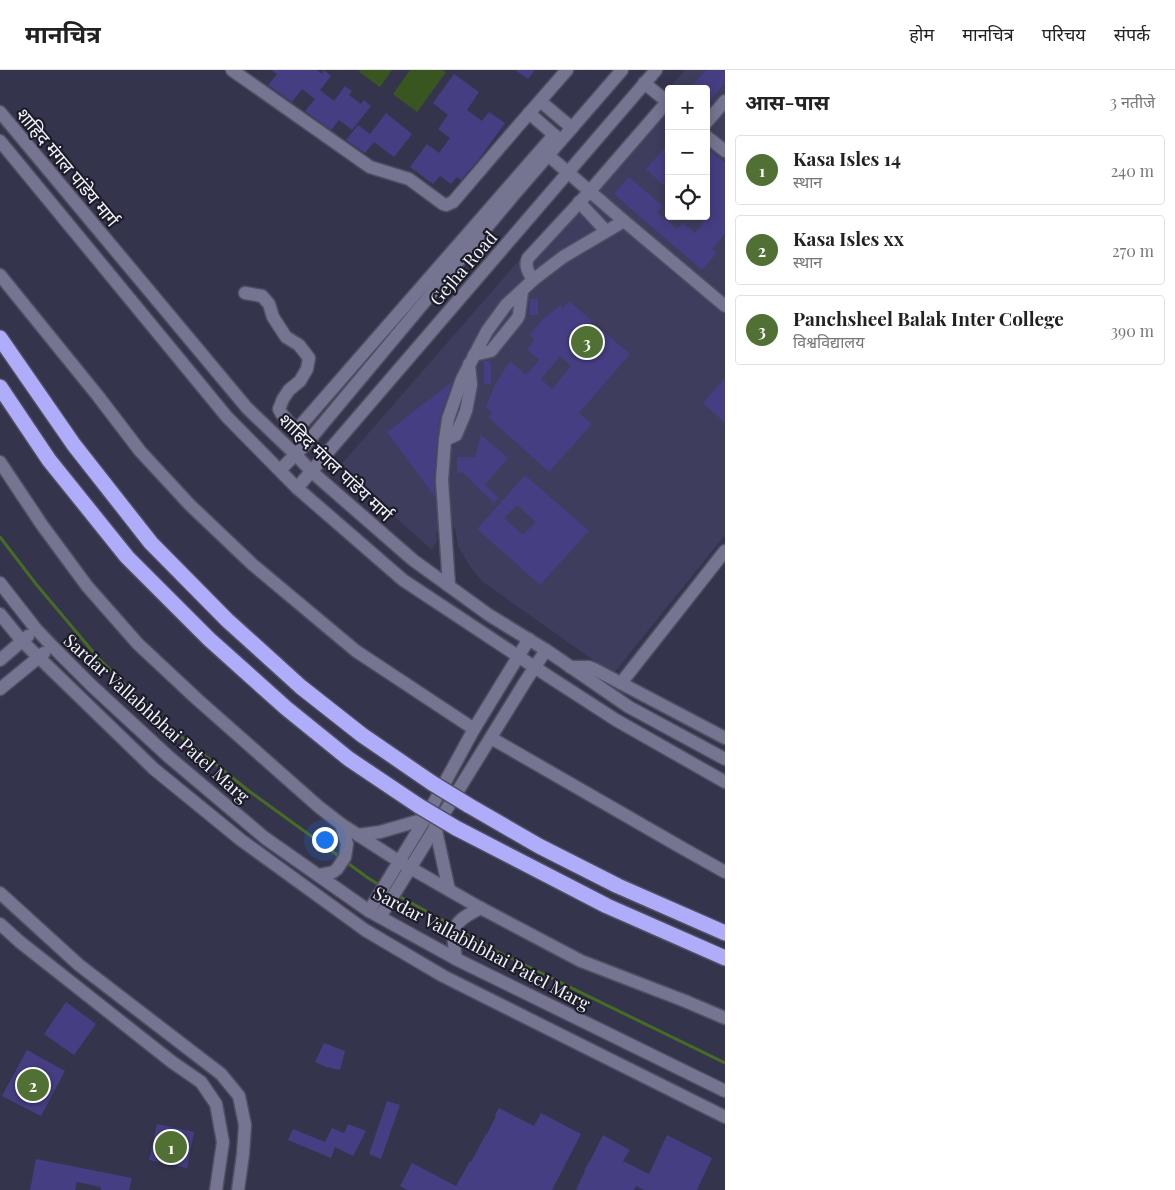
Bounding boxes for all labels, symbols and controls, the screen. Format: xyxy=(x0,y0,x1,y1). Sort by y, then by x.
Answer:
text: मानचित्र xyxy=(25,17,101,49)
text: होम xyxy=(909,22,934,46)
text: मानचित्र xyxy=(962,22,1014,46)
text: परिचय xyxy=(1042,22,1086,46)
text: संपर्क xyxy=(1114,22,1150,46)
map controls xyxy=(665,85,710,220)
button: + xyxy=(665,85,710,130)
text: आस-पास xyxy=(745,87,829,115)
text: 3 नतीजे xyxy=(1110,91,1155,112)
street label: शाहिद मंगल पांडेय मार्ग xyxy=(11,103,125,232)
button: − xyxy=(665,130,710,175)
text: Kasa Isles 14 xyxy=(793,145,901,171)
text: 1 xyxy=(759,160,765,181)
text: 240 m xyxy=(1111,160,1154,181)
text: स्थान xyxy=(793,171,822,192)
button: locate xyxy=(665,175,710,220)
street label: Gejha Road xyxy=(424,225,502,310)
text: Kasa Isles xx xyxy=(793,225,904,251)
text: 2 xyxy=(758,240,766,261)
text: 270 m xyxy=(1112,240,1154,261)
text: स्थान xyxy=(793,251,822,272)
text: Panchsheel Balak Inter College xyxy=(793,305,1064,331)
text: 3 xyxy=(758,320,766,341)
text: 390 m xyxy=(1111,320,1154,341)
pin: 3 xyxy=(571,323,603,361)
text: विश्वविद्यालय xyxy=(793,331,864,352)
street label: शाहिद मंगल पांडेय मार्ग xyxy=(274,408,399,527)
street label: Sardar Vallabhbhai Patel Marg xyxy=(59,628,255,808)
your location xyxy=(312,827,338,853)
street label: Sardar Vallabhbhai Patel Marg xyxy=(370,881,595,1016)
pin: 2 xyxy=(17,1066,49,1104)
pin: 1 xyxy=(155,1128,187,1166)

